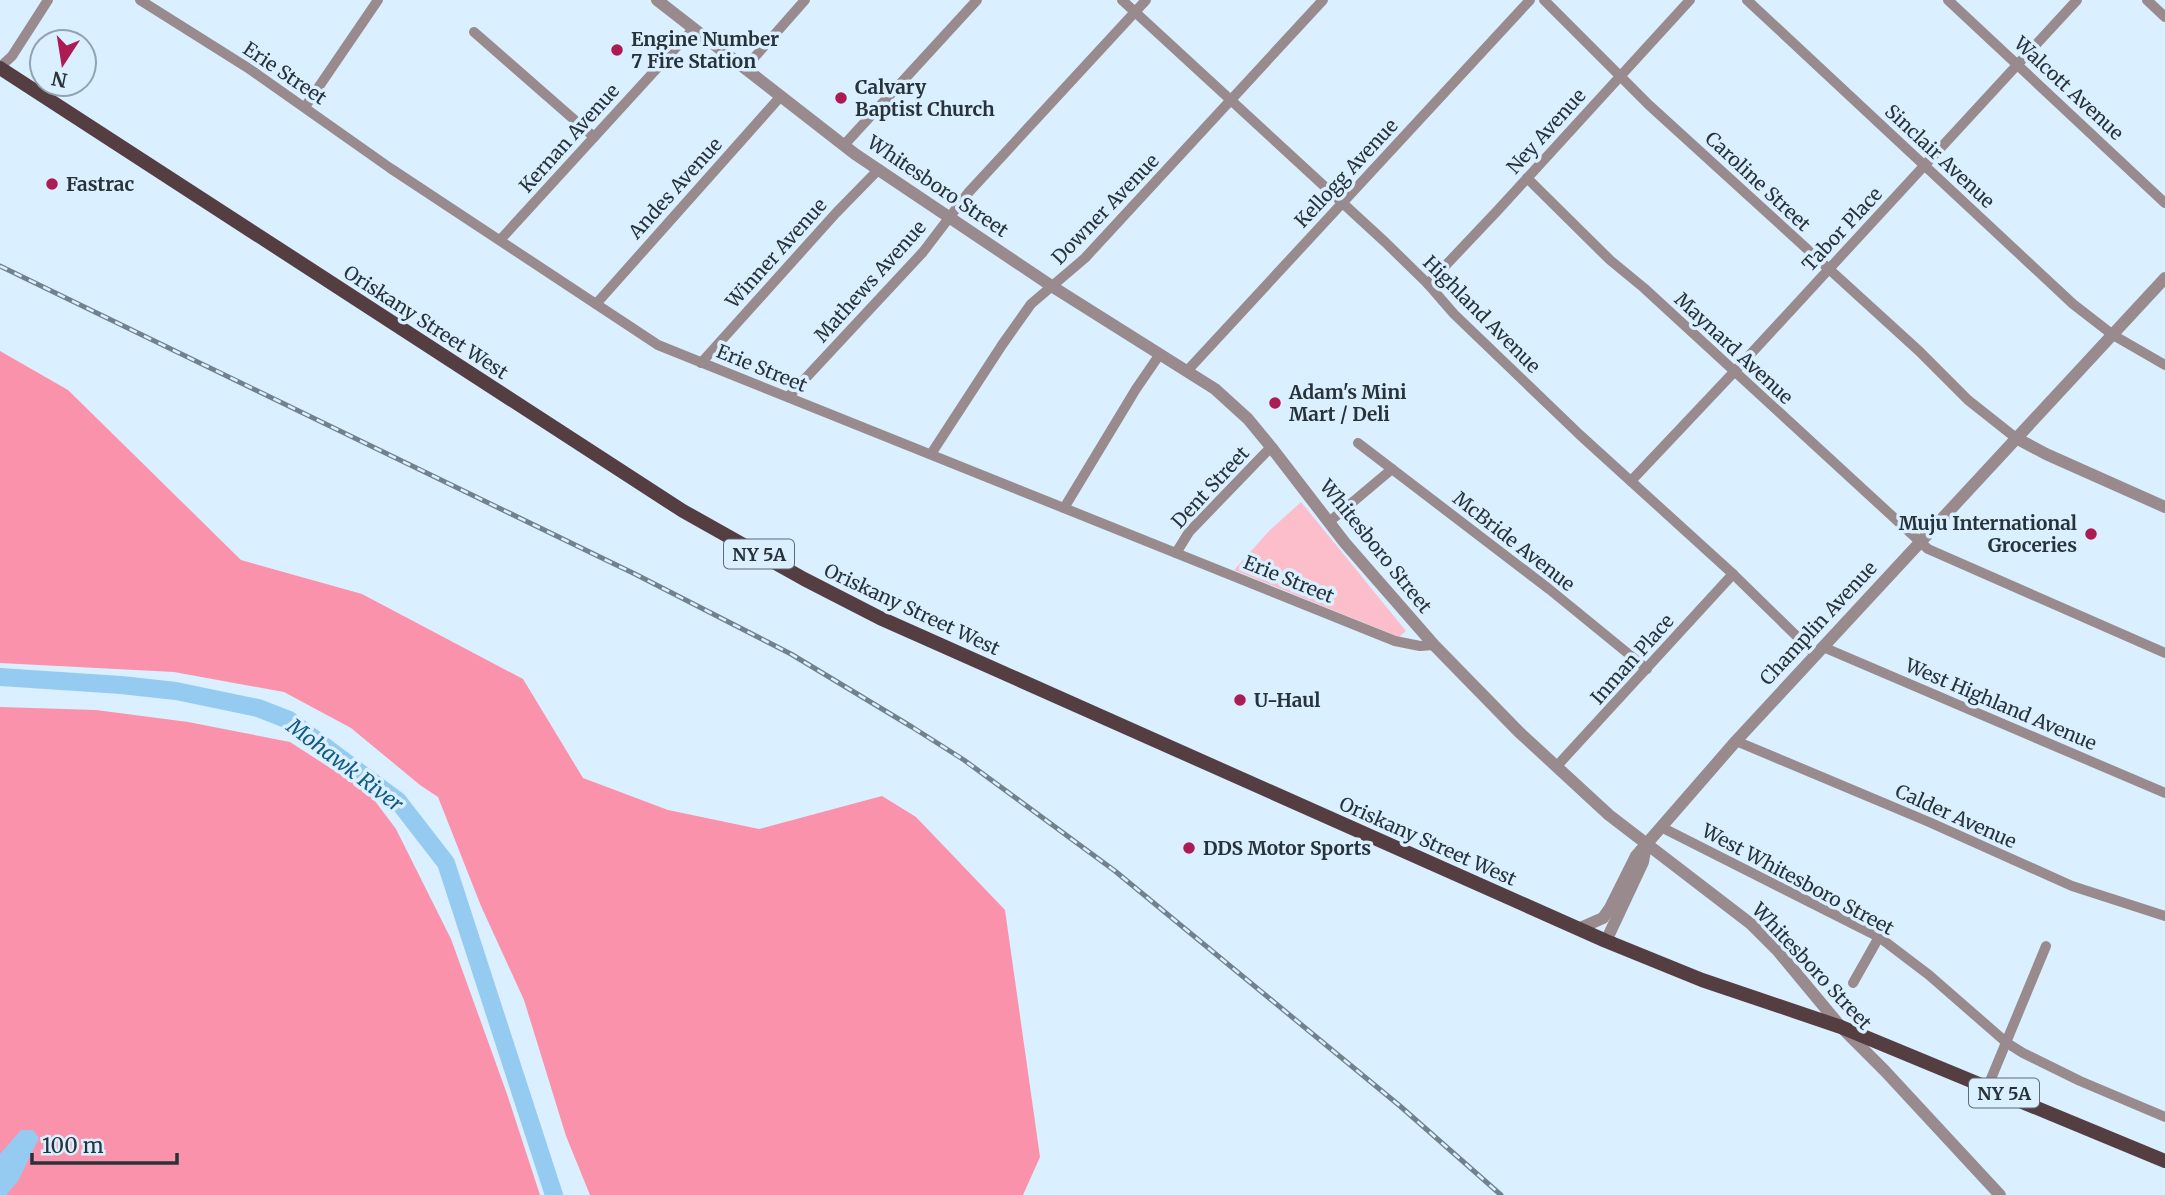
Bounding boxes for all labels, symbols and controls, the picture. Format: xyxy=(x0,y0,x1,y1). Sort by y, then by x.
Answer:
place label: Engine Number 7 Fire Station xyxy=(631,27,779,73)
north arrow xyxy=(28,28,98,98)
street label: Walcott Avenue xyxy=(2009,30,2129,145)
street label: Erie Street xyxy=(239,36,332,110)
marker: Engine Number 7 Fire Station xyxy=(609,42,625,58)
text: N xyxy=(50,66,69,93)
place label: Calvary Baptist Church xyxy=(855,75,995,121)
street label: Kernan Avenue xyxy=(514,79,624,197)
street label: Ney Avenue xyxy=(1501,83,1591,179)
marker: Calvary Baptist Church xyxy=(833,90,849,106)
street label: Sinclair Avenue xyxy=(1880,99,2000,213)
street label: Kellogg Avenue xyxy=(1289,113,1403,232)
street label: Caroline Street xyxy=(1700,126,1816,236)
street label: Whitesboro Street xyxy=(862,129,1014,242)
street label: Andes Avenue xyxy=(623,132,727,244)
street label: Downer Avenue xyxy=(1046,149,1164,269)
place label: Fastrac xyxy=(66,172,134,196)
marker: Fastrac xyxy=(44,176,60,192)
street label: Tabor Place xyxy=(1797,182,1887,276)
street label: Winner Avenue xyxy=(720,193,832,314)
street label: Mathews Avenue xyxy=(809,215,931,347)
street label: Highland Avenue xyxy=(1418,250,1546,378)
street label: Oriskany Street West xyxy=(339,260,513,384)
street label: Maynard Avenue xyxy=(1670,287,1798,409)
street label: Erie Street xyxy=(713,339,811,397)
place label: Adam's Mini Mart / Deli xyxy=(1288,380,1407,426)
marker: Adam's Mini Mart / Deli xyxy=(1267,395,1283,411)
street label: Dent Street xyxy=(1166,441,1254,533)
street label: Whitesboro Street xyxy=(1314,474,1438,618)
street label: McBride Avenue xyxy=(1448,486,1580,596)
place label: Muju International Groceries xyxy=(1899,511,2077,557)
marker: Muju International Groceries xyxy=(2083,526,2099,542)
road number: NY 5A xyxy=(724,540,794,568)
street label: Erie Street xyxy=(1240,550,1338,608)
street label: Champlin Avenue xyxy=(1754,556,1882,690)
street label: Oriskany Street West xyxy=(820,558,1004,661)
street label: Inman Place xyxy=(1585,609,1679,709)
street label: West Highland Avenue xyxy=(1901,652,2100,755)
place label: U-Haul xyxy=(1254,688,1320,712)
marker: U-Haul xyxy=(1232,692,1248,708)
water label: Mohawk River xyxy=(281,712,409,818)
street label: Calder Avenue xyxy=(1892,779,2020,853)
street label: Oriskany Street West xyxy=(1336,791,1521,891)
street label: West Whitesboro Street xyxy=(1697,818,1899,940)
place label: DDS Motor Sports xyxy=(1203,836,1371,860)
marker: DDS Motor Sports xyxy=(1181,840,1197,856)
street label: Whitesboro Street xyxy=(1746,897,1877,1035)
road number: NY 5A xyxy=(1969,1078,2039,1108)
scale bar xyxy=(32,1122,177,1166)
text: 100 m xyxy=(42,1132,104,1159)

